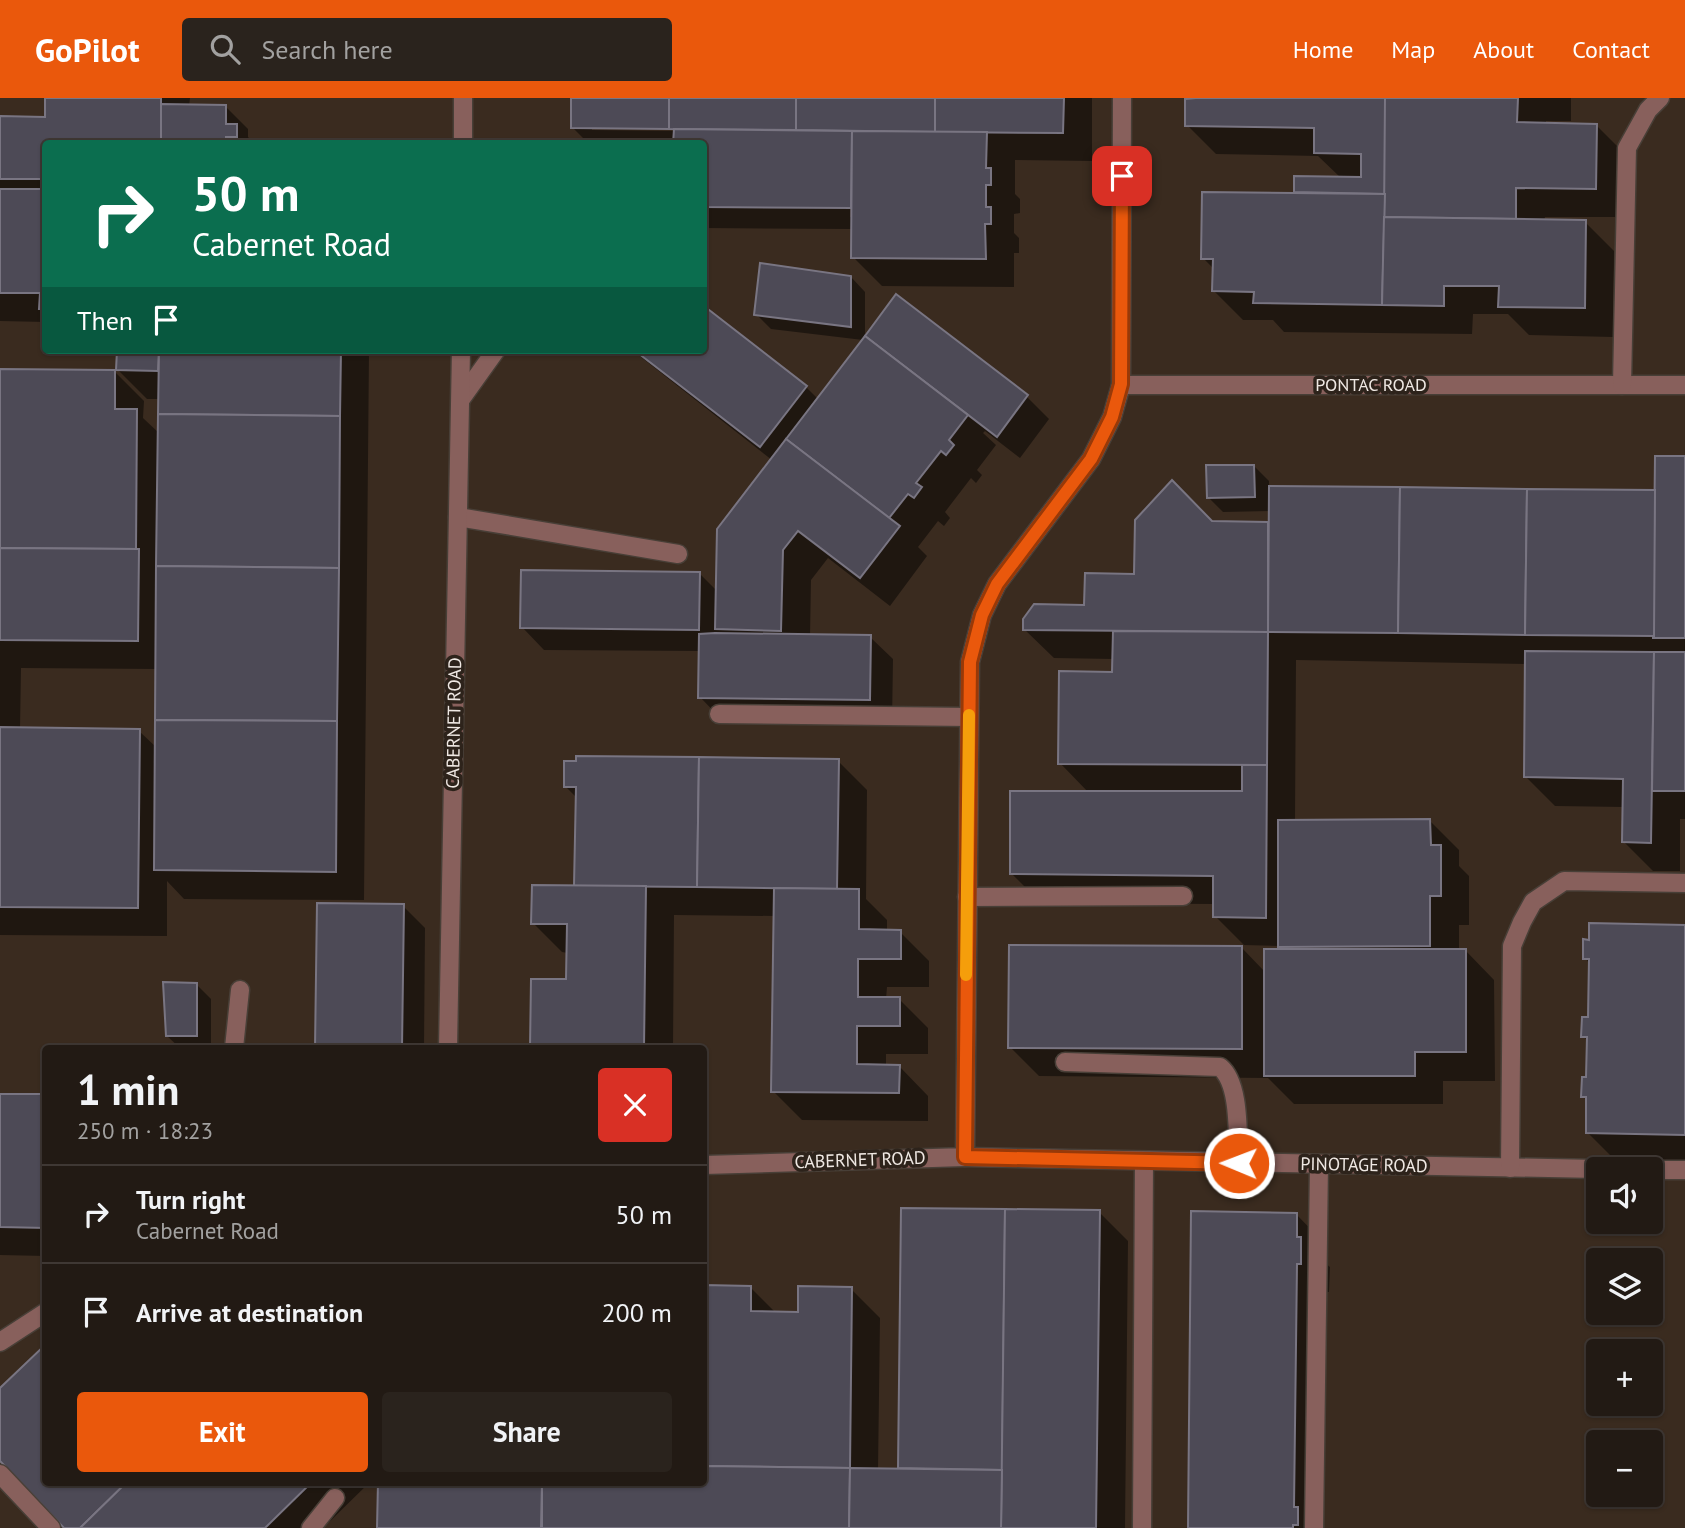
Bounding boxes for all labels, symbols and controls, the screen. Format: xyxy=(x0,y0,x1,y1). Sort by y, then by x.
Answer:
search box xyxy=(182,18,672,81)
text: GoPilot xyxy=(35,28,140,71)
icon: search xyxy=(206,30,244,68)
text: Search here xyxy=(262,33,393,66)
text: Home xyxy=(1293,34,1353,65)
text: Map xyxy=(1391,34,1435,65)
text: About xyxy=(1473,34,1534,65)
text: Contact xyxy=(1572,34,1650,65)
pin xyxy=(1092,146,1152,206)
icon: arrive xyxy=(1103,157,1141,195)
text: 50 m xyxy=(192,161,299,225)
icon: right xyxy=(77,168,168,259)
text: Cabernet Road xyxy=(192,223,391,265)
icon: arrive xyxy=(147,301,185,339)
text: Then xyxy=(77,304,133,337)
street label: PONTAC ROAD xyxy=(1315,373,1427,396)
street label: CABERNET ROAD xyxy=(441,657,466,789)
text: 1 min xyxy=(77,1062,179,1117)
button: close xyxy=(598,1068,672,1142)
text: 250 m · 18:23 xyxy=(77,1116,213,1145)
position arrow xyxy=(1202,1126,1276,1200)
street label: CABERNET ROAD xyxy=(794,1146,926,1173)
street label: PINOTAGE ROAD xyxy=(1300,1152,1428,1177)
map controls xyxy=(1586,1157,1663,1507)
button: sound xyxy=(1586,1157,1663,1234)
text: Turn right xyxy=(136,1183,245,1216)
icon: right xyxy=(77,1195,115,1233)
text: 50 m xyxy=(616,1198,672,1231)
text: Cabernet Road xyxy=(136,1216,279,1245)
button: layers xyxy=(1586,1248,1663,1325)
icon: arrive xyxy=(77,1293,115,1331)
text: Arrive at destination xyxy=(136,1296,363,1329)
text: 200 m xyxy=(601,1296,672,1329)
button: + xyxy=(1586,1339,1663,1416)
button: Exit xyxy=(77,1392,368,1472)
button: Share xyxy=(382,1392,672,1472)
button: − xyxy=(1586,1430,1663,1507)

